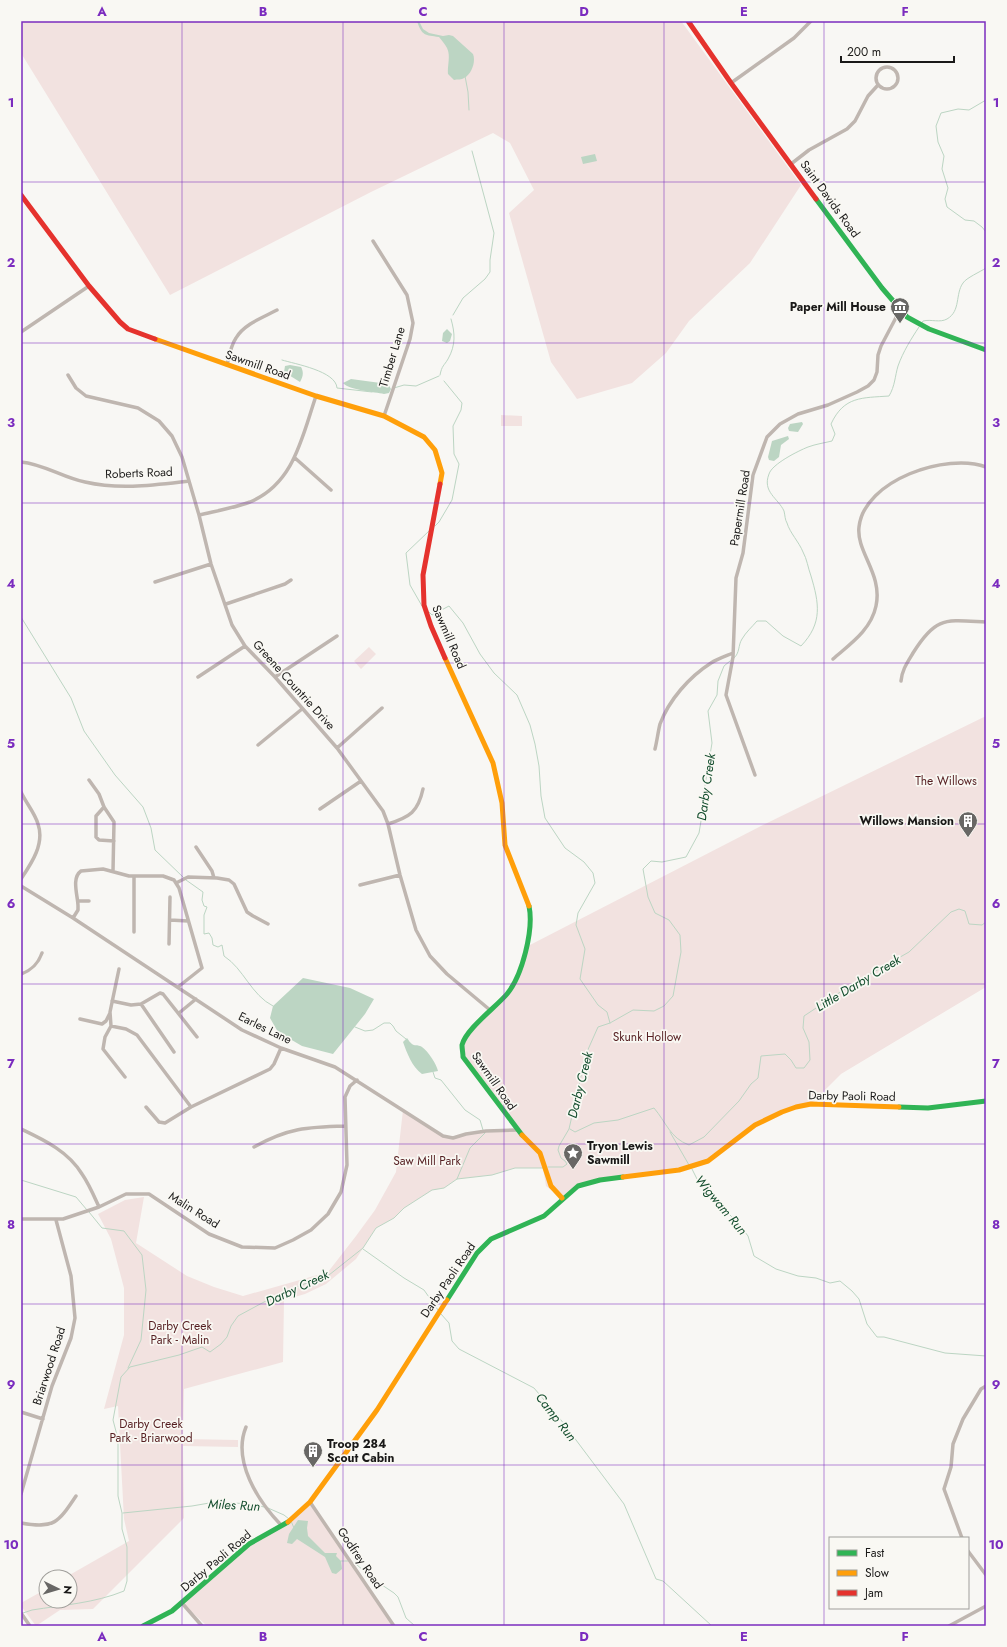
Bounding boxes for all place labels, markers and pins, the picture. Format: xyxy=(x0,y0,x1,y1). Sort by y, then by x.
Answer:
museum icon: Paper Mill House xyxy=(889,296,911,324)
place label: Paper Mill House xyxy=(790,298,886,316)
building icon: Willows Mansion xyxy=(957,810,979,838)
place label: Willows Mansion xyxy=(859,812,954,830)
place label: Tryon Lewis Sawmill xyxy=(587,1137,653,1169)
place icon: Tryon Lewis Sawmill xyxy=(562,1142,584,1170)
place label: Troop 284 Scout Cabin xyxy=(327,1435,394,1467)
building icon: Troop 284 Scout Cabin xyxy=(302,1440,324,1468)

